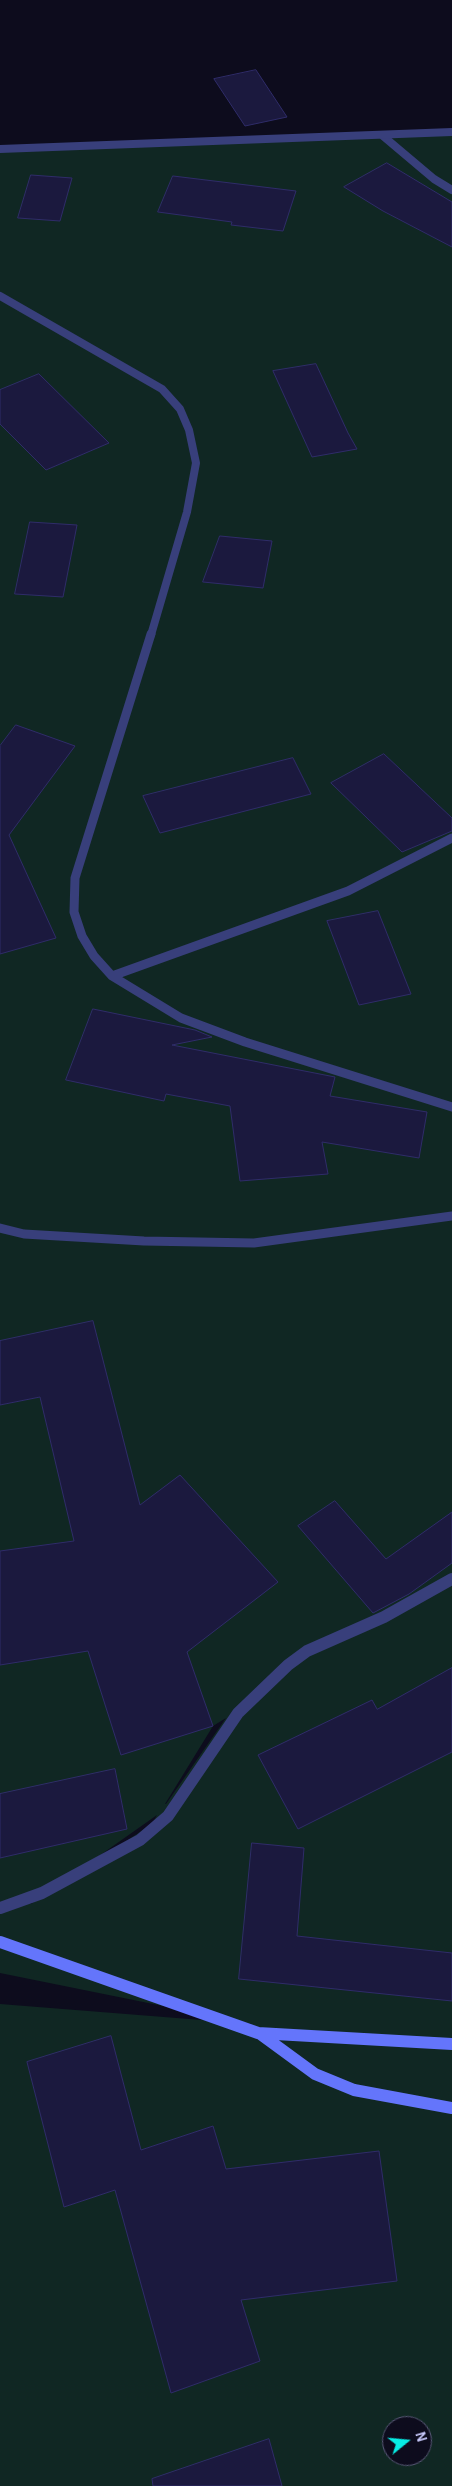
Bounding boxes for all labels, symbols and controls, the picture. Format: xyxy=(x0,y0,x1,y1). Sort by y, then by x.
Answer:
north arrow xyxy=(382,2416,432,2466)
text: N xyxy=(412,2430,429,2444)

